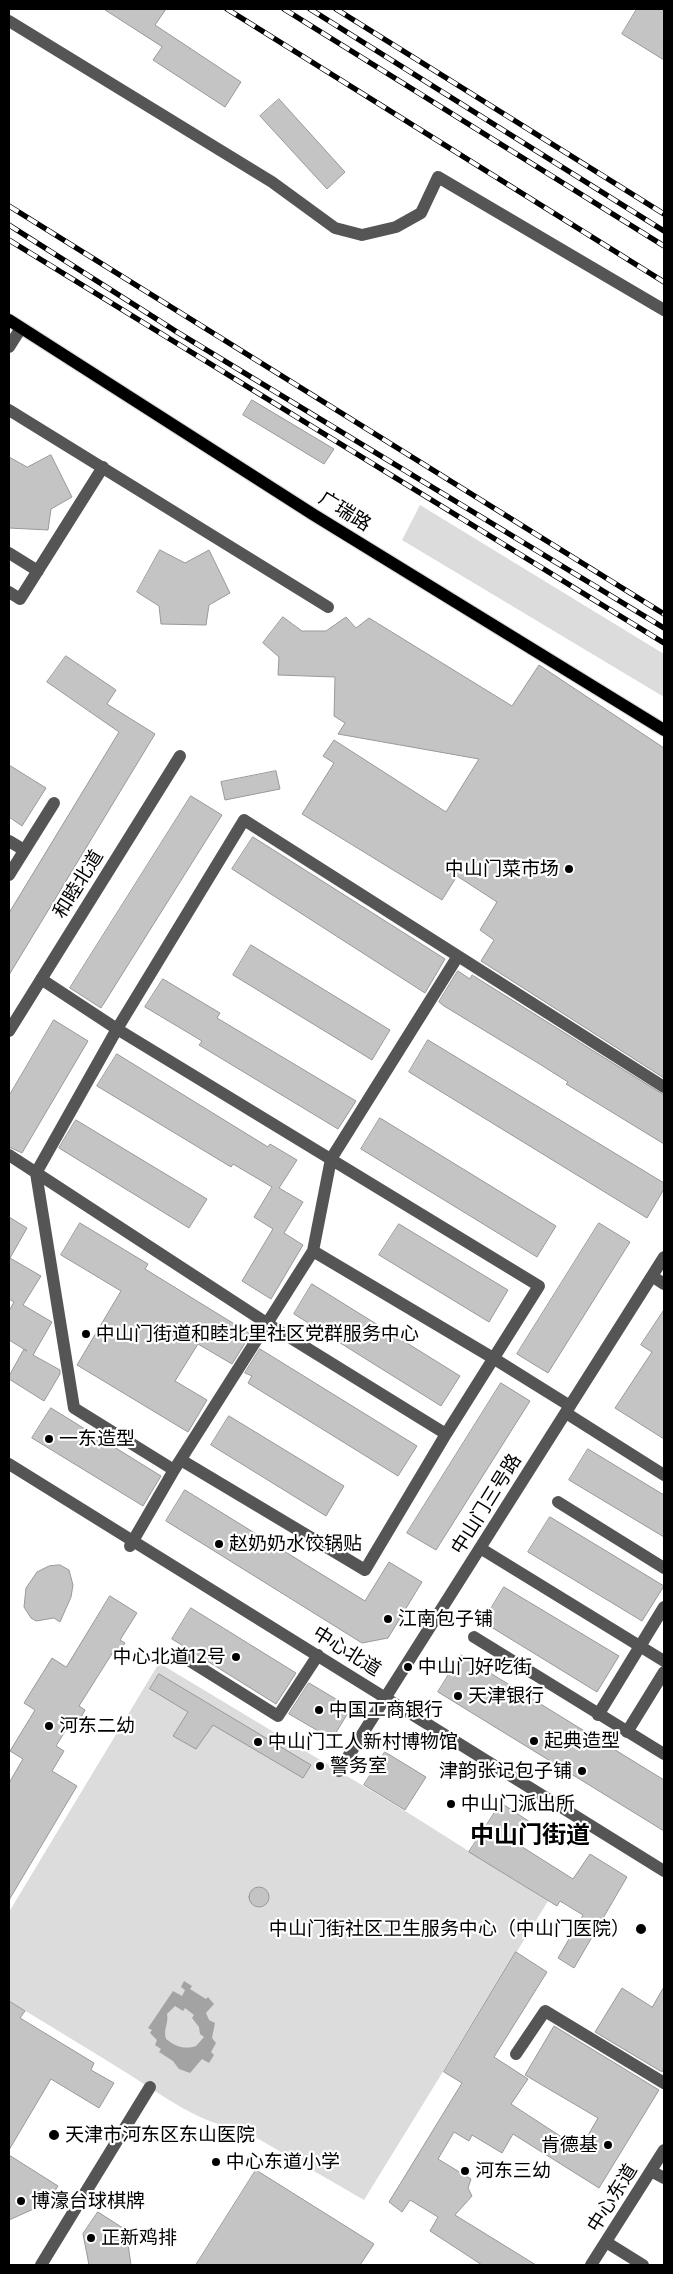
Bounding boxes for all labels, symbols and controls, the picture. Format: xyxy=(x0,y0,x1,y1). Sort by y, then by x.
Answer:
street label: 广瑞路 xyxy=(315,486,375,536)
street label: 和睦北道 xyxy=(48,846,108,922)
place label: 中山门菜市场 xyxy=(445,858,559,880)
marker: 中山门菜市场 xyxy=(563,863,575,875)
place label: 中山门街道和睦北里社区党群服务中心 xyxy=(96,1323,419,1345)
marker: 中山门街道和睦北里社区党群服务中心 xyxy=(80,1328,92,1340)
place label: 一东造型 xyxy=(59,1428,135,1450)
marker: 一东造型 xyxy=(43,1433,55,1445)
street label: 中山门三号路 xyxy=(446,1450,526,1558)
place label: 赵奶奶水饺锅贴 xyxy=(229,1533,362,1555)
marker: 赵奶奶水饺锅贴 xyxy=(213,1538,225,1550)
place label: 江南包子铺 xyxy=(398,1608,493,1630)
marker: 江南包子铺 xyxy=(382,1613,394,1625)
street label: 中心北道 xyxy=(309,1621,385,1681)
place label: 中心北道12号 xyxy=(113,1646,226,1668)
marker: 中心北道12号 xyxy=(230,1651,242,1663)
place label: 中山门好吃街 xyxy=(418,1656,532,1678)
marker: 中山门好吃街 xyxy=(402,1661,414,1673)
place label: 天津银行 xyxy=(468,1685,544,1707)
marker: 天津银行 xyxy=(452,1690,464,1702)
place label: 中国工商银行 xyxy=(329,1699,443,1721)
marker: 中国工商银行 xyxy=(313,1704,325,1716)
place label: 河东二幼 xyxy=(59,1715,135,1737)
marker: 河东二幼 xyxy=(43,1720,55,1732)
place label: 起典造型 xyxy=(544,1730,620,1752)
place label: 中山门工人新村博物馆 xyxy=(268,1731,458,1753)
marker: 起典造型 xyxy=(528,1735,540,1747)
marker: 中山门工人新村博物馆 xyxy=(252,1736,264,1748)
place label: 警务室 xyxy=(330,1755,387,1777)
marker: 警务室 xyxy=(314,1760,326,1772)
place label: 津韵张记包子铺 xyxy=(439,1760,572,1782)
marker: 津韵张记包子铺 xyxy=(576,1765,588,1777)
place label: 中山门派出所 xyxy=(461,1793,575,1815)
marker: 中山门派出所 xyxy=(445,1798,457,1810)
district label: 中山门街道 xyxy=(470,1821,590,1849)
place label: 中山门街社区卫生服务中心（中山门医院） xyxy=(269,1918,630,1940)
marker: 中山门街社区卫生服务中心（中山门医院） xyxy=(634,1922,648,1936)
place label: 天津市河东区东山医院 xyxy=(65,2124,255,2146)
marker: 天津市河东区东山医院 xyxy=(47,2128,61,2142)
place label: 肯德基 xyxy=(541,2134,598,2156)
marker: 肯德基 xyxy=(602,2139,614,2151)
place label: 中心东道小学 xyxy=(226,2151,340,2173)
marker: 中心东道小学 xyxy=(210,2156,222,2168)
place label: 河东三幼 xyxy=(475,2160,551,2182)
street label: 中心东道 xyxy=(582,2160,642,2236)
marker: 河东三幼 xyxy=(459,2165,471,2177)
place label: 博濠台球棋牌 xyxy=(31,2190,145,2212)
marker: 博濠台球棋牌 xyxy=(15,2195,27,2207)
place label: 正新鸡排 xyxy=(101,2227,177,2249)
marker: 正新鸡排 xyxy=(85,2232,97,2244)

